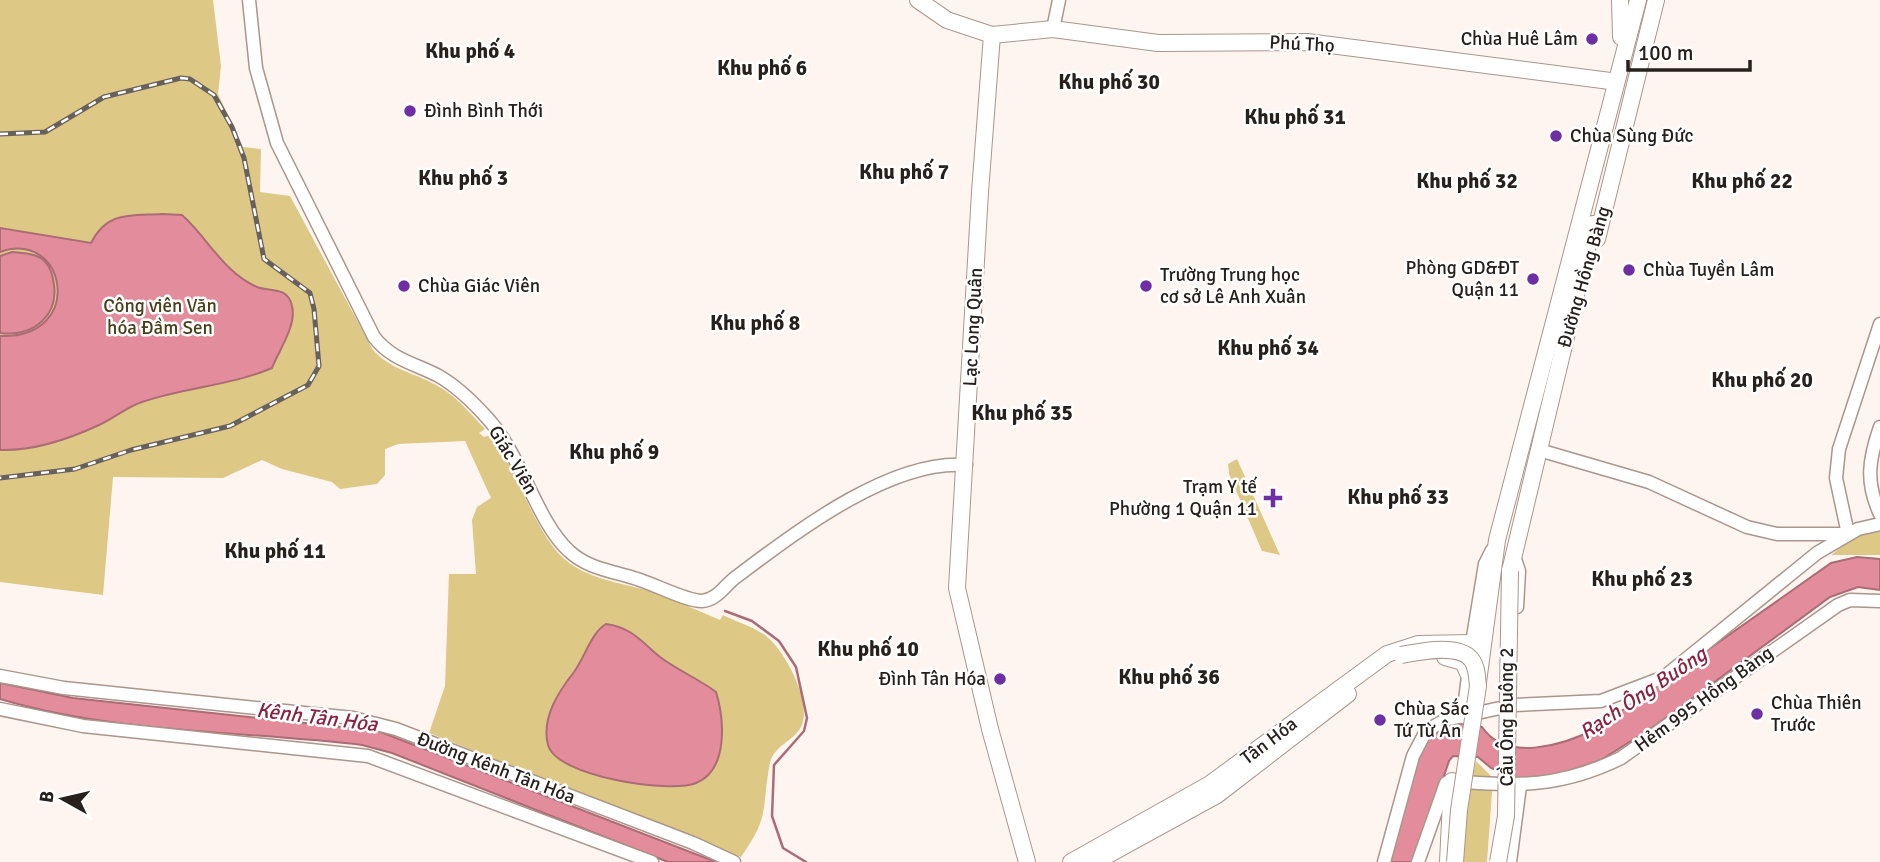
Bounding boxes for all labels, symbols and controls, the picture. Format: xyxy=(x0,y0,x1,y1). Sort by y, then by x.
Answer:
place label: Chùa Huê Lâm xyxy=(1461,27,1578,51)
scale bar xyxy=(1628,28,1750,72)
street label: Phú Thọ xyxy=(1269,30,1335,58)
marker: Chùa Huê Lâm xyxy=(1584,31,1600,47)
district label: Khu phố 4 xyxy=(425,37,515,64)
text: 100 m xyxy=(1638,40,1693,66)
district label: Khu phố 6 xyxy=(717,54,807,81)
district label: Khu phố 30 xyxy=(1058,68,1160,95)
place label: Đình Bình Thới xyxy=(424,99,543,123)
marker: Đình Bình Thới xyxy=(402,103,418,119)
district label: Khu phố 31 xyxy=(1244,103,1346,130)
place label: Chùa Sùng Đức xyxy=(1570,124,1694,148)
marker: Chùa Sùng Đức xyxy=(1548,128,1564,144)
district label: Khu phố 7 xyxy=(859,158,949,185)
district label: Khu phố 3 xyxy=(418,164,508,191)
district label: Khu phố 32 xyxy=(1416,167,1518,194)
district label: Khu phố 22 xyxy=(1691,167,1793,194)
street label: Đường Hồng Bàng xyxy=(1552,203,1616,351)
place label: Phòng GD&ĐT Quận 11 xyxy=(1405,256,1520,302)
place label: Chùa Tuyền Lâm xyxy=(1643,258,1774,282)
marker: Chùa Tuyền Lâm xyxy=(1621,262,1637,278)
place label: Trường Trung học cơ sở Lê Anh Xuân xyxy=(1160,263,1306,309)
street label: Lạc Long Quân xyxy=(958,267,988,387)
marker: Phòng GD&ĐT Quận 11 xyxy=(1525,271,1541,287)
place label: Chùa Giác Viên xyxy=(418,274,540,298)
marker: Chùa Giác Viên xyxy=(396,278,412,294)
marker: Trường Trung học cơ sở Lê Anh Xuân xyxy=(1138,278,1154,294)
park label: Công viên Văn hóa Đầm Sen xyxy=(103,294,217,340)
district label: Khu phố 8 xyxy=(710,309,800,336)
district label: Khu phố 34 xyxy=(1217,334,1319,361)
district label: Khu phố 20 xyxy=(1711,366,1813,393)
district label: Khu phố 35 xyxy=(971,399,1073,426)
street label: Giác Viên xyxy=(483,421,543,499)
district label: Khu phố 9 xyxy=(569,438,659,465)
place label: Trạm Y tế Phường 1 Quận 11 xyxy=(1109,475,1257,521)
district label: Khu phố 33 xyxy=(1347,483,1449,510)
marker: Trạm Y tế Phường 1 Quận 11 xyxy=(1263,488,1283,508)
district label: Khu phố 11 xyxy=(224,537,326,564)
district label: Khu phố 23 xyxy=(1591,565,1693,592)
district label: Khu phố 10 xyxy=(817,635,919,662)
water label: Rạch Ông Buông xyxy=(1575,640,1713,745)
street label: Hẻm 995 Hồng Bàng xyxy=(1630,641,1778,757)
street label: Cầu Ông Buông 2 xyxy=(1495,647,1519,787)
district label: Khu phố 36 xyxy=(1118,663,1220,690)
place label: Đình Tân Hóa xyxy=(878,667,986,691)
marker: Đình Tân Hóa xyxy=(992,671,1008,687)
place label: Chùa Thiên Trước xyxy=(1771,691,1862,737)
water label: Kênh Tân Hóa xyxy=(255,697,380,737)
place label: Chùa Sắc Tứ Từ Ân xyxy=(1394,697,1469,743)
marker: Chùa Thiên Trước xyxy=(1749,706,1765,722)
street label: Tân Hóa xyxy=(1236,712,1302,770)
marker: Chùa Sắc Tứ Từ Ân xyxy=(1372,712,1388,728)
street label: Đường Kênh Tân Hóa xyxy=(413,727,579,809)
north arrow xyxy=(28,764,98,834)
text: B xyxy=(34,789,60,804)

